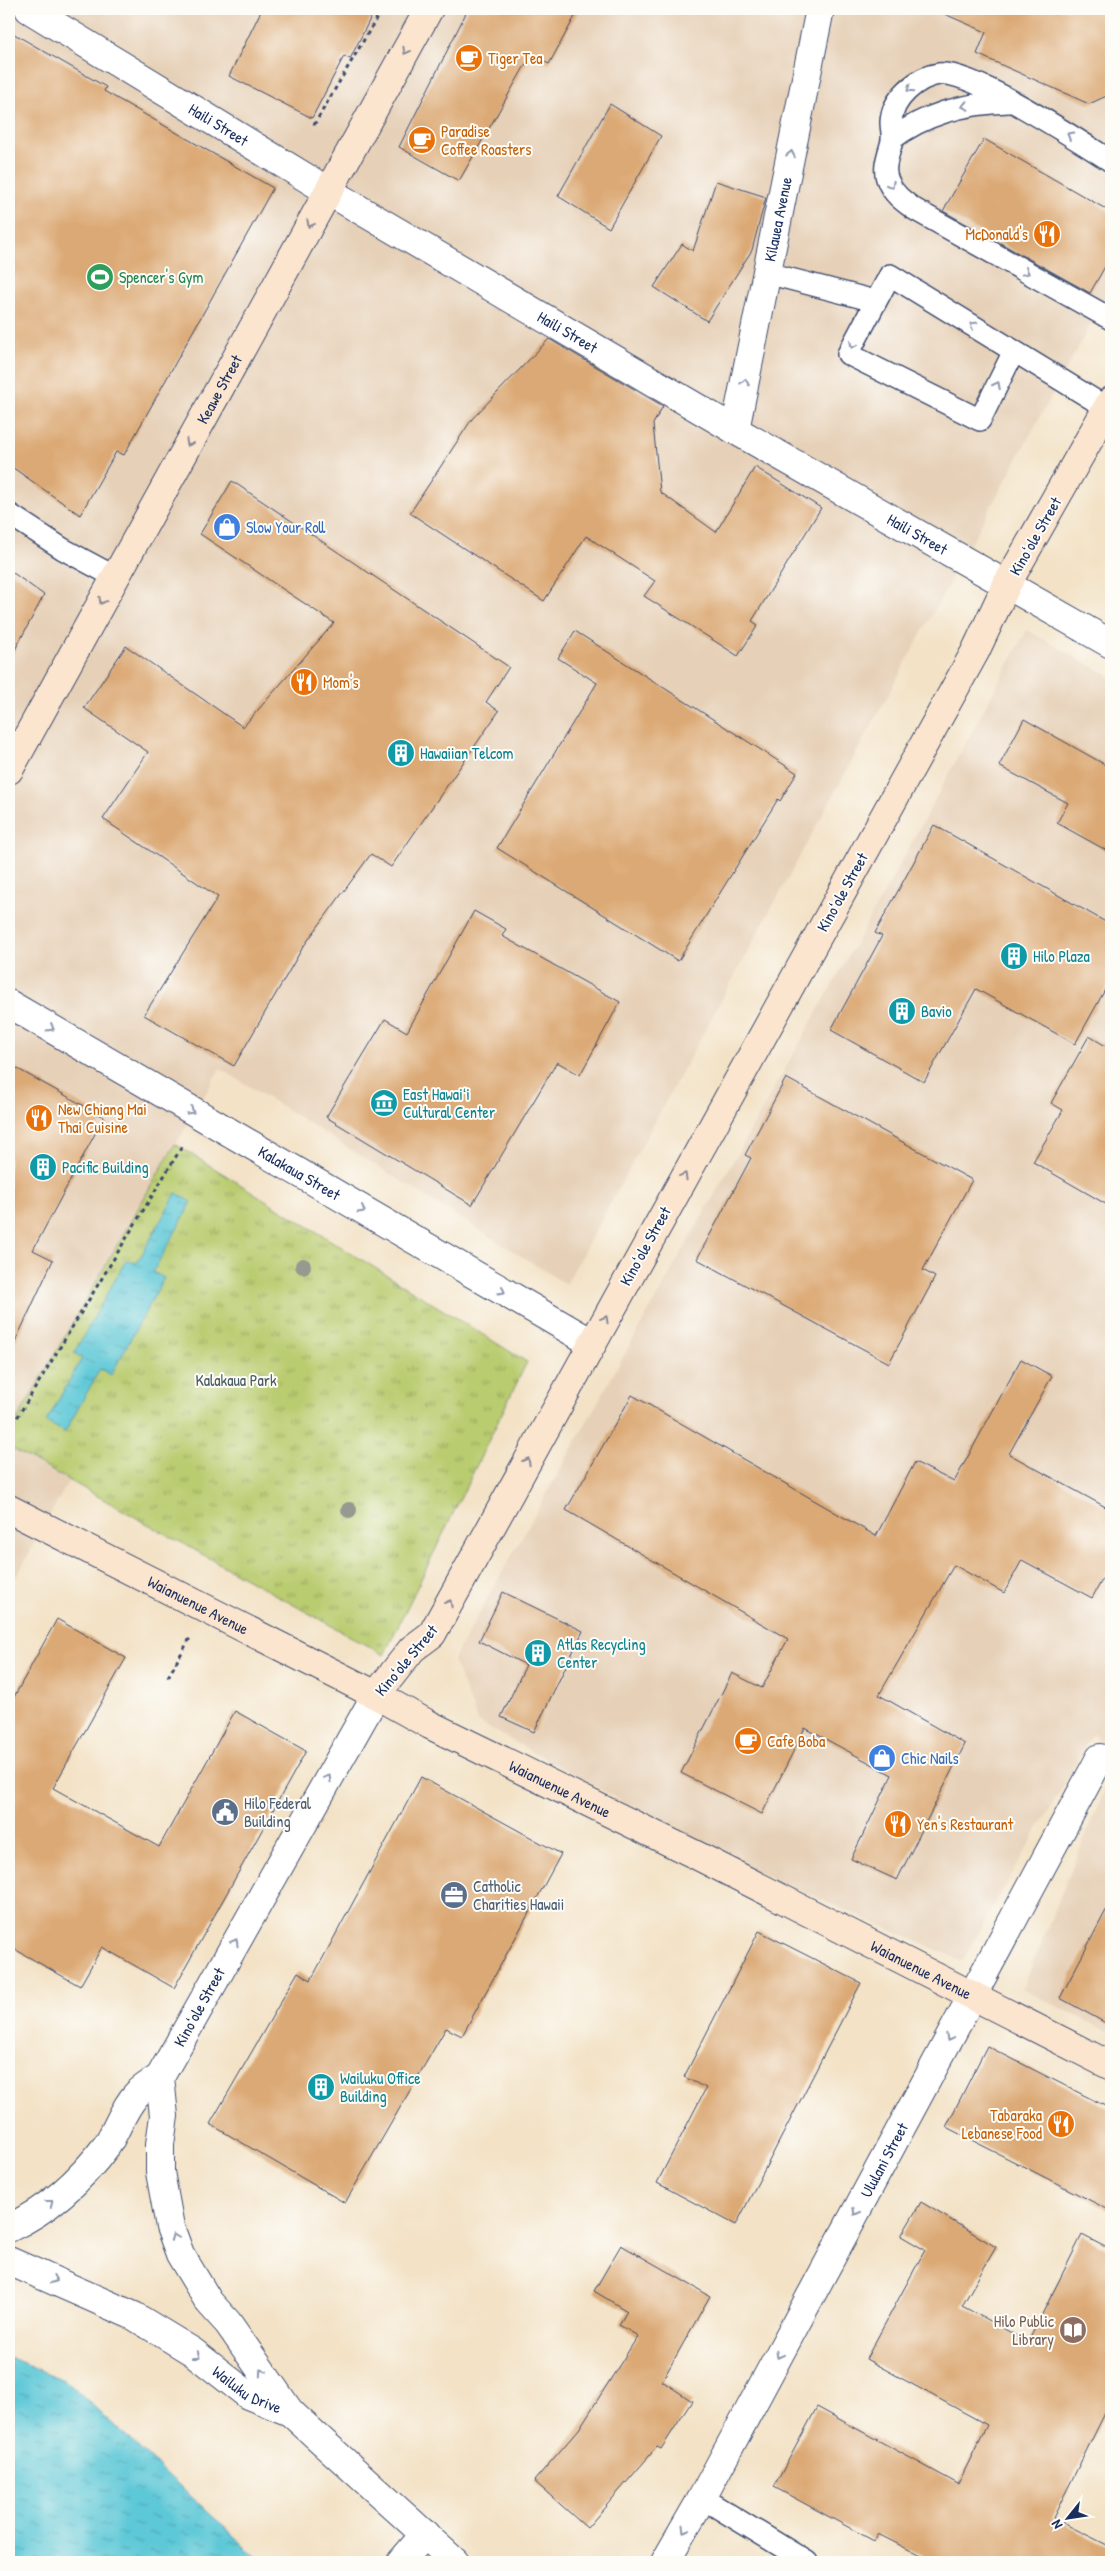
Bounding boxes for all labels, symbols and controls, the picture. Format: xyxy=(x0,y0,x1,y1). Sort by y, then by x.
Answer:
cafe icon: Tiger Tea xyxy=(454,43,484,73)
one-way arrow xyxy=(402,46,412,55)
place label: Tiger Tea xyxy=(488,47,543,69)
one-way arrow xyxy=(906,83,916,92)
street label: Haili Street xyxy=(185,98,253,151)
one-way arrow xyxy=(961,100,970,111)
place label: Paradise Coffee Roasters xyxy=(441,120,531,160)
cafe icon: Paradise Coffee Roasters xyxy=(407,125,437,155)
one-way arrow xyxy=(1066,132,1075,142)
one-way arrow xyxy=(785,150,795,158)
street label: Kilauea Avenue xyxy=(758,174,797,264)
one-way arrow xyxy=(885,180,895,189)
one-way arrow xyxy=(307,219,317,228)
restaurant icon: McDonald's xyxy=(1032,219,1062,249)
place label: McDonald's xyxy=(965,223,1028,245)
sports icon: Spencer's Gym xyxy=(85,262,115,292)
one-way arrow xyxy=(1021,265,1030,275)
place label: Spencer's Gym xyxy=(119,266,203,288)
street label: Haili Street xyxy=(534,305,602,358)
one-way arrow xyxy=(969,322,978,332)
one-way arrow xyxy=(849,340,859,349)
street label: Keawe Street xyxy=(191,350,247,428)
one-way arrow xyxy=(739,377,749,386)
one-way arrow xyxy=(991,382,1001,391)
one-way arrow xyxy=(186,438,196,447)
street label: Kinoʻole Street xyxy=(1004,492,1067,579)
street label: Haili Street xyxy=(883,508,952,560)
shop icon: Slow Your Roll xyxy=(212,512,242,542)
place label: Slow Your Roll xyxy=(246,516,326,538)
one-way arrow xyxy=(99,595,109,604)
restaurant icon: Mom's xyxy=(289,667,319,697)
place label: Mom's xyxy=(323,671,359,693)
building icon: Hawaiian Telcom xyxy=(386,738,416,768)
place label: Hawaiian Telcom xyxy=(420,742,514,764)
street label: Kinoʻole Street xyxy=(811,848,873,935)
building icon: Hilo Plaza xyxy=(999,941,1029,971)
place label: Hilo Plaza xyxy=(1033,945,1090,967)
building icon: Bavio xyxy=(887,996,917,1026)
place label: Bavio xyxy=(921,1000,952,1022)
one-way arrow xyxy=(45,1022,54,1032)
place label: East Hawaiʻi Cultural Center xyxy=(403,1083,495,1123)
museum icon: East Hawaiʻi Cultural Center xyxy=(369,1088,399,1118)
place label: New Chiang Mai Thai Cuisine xyxy=(58,1098,147,1138)
restaurant icon: New Chiang Mai Thai Cuisine xyxy=(24,1103,54,1133)
one-way arrow xyxy=(185,1104,194,1114)
street label: Kalakaua Street xyxy=(254,1140,345,1206)
building icon: Pacific Building xyxy=(28,1152,58,1182)
place label: Pacific Building xyxy=(62,1156,149,1178)
one-way arrow xyxy=(678,1173,688,1182)
street label: Kinoʻole Street xyxy=(614,1202,676,1289)
one-way arrow xyxy=(356,1204,365,1214)
one-way arrow xyxy=(497,1285,506,1295)
one-way arrow xyxy=(599,1315,609,1324)
park label: Kalakaua Park xyxy=(195,1369,277,1391)
one-way arrow xyxy=(520,1457,530,1466)
street label: Waianuenue Avenue xyxy=(144,1570,253,1640)
one-way arrow xyxy=(442,1600,452,1609)
street label: Kinoʻole Street xyxy=(370,1619,443,1700)
place label: Atlas Recycling Center xyxy=(557,1633,646,1673)
building icon: Atlas Recycling Center xyxy=(523,1638,553,1668)
cafe icon: Cafe Boba xyxy=(733,1726,763,1756)
place label: Cafe Boba xyxy=(767,1730,825,1752)
shop icon: Chic Nails xyxy=(867,1743,897,1773)
place label: Chic Nails xyxy=(901,1747,959,1769)
street label: Waianuenue Avenue xyxy=(506,1754,615,1823)
one-way arrow xyxy=(321,1774,331,1783)
place label: Hilo Federal Building xyxy=(244,1792,312,1832)
public building icon: Hilo Federal Building xyxy=(210,1797,240,1827)
restaurant icon: Yen's Restaurant xyxy=(883,1809,913,1839)
place label: Yen's Restaurant xyxy=(917,1813,1014,1835)
place label: Catholic Charities Hawaii xyxy=(473,1875,564,1915)
office icon: Catholic Charities Hawaii xyxy=(439,1880,469,1910)
street label: Waianuenue Avenue xyxy=(867,1935,976,2005)
one-way arrow xyxy=(229,1939,239,1948)
street label: Kinoʻole Street xyxy=(168,1963,230,2050)
one-way arrow xyxy=(945,2032,955,2041)
place label: Wailuku Office Building xyxy=(340,2067,421,2107)
building icon: Wailuku Office Building xyxy=(306,2072,336,2102)
place label: Tabaraka Lebanese Food xyxy=(962,2104,1042,2144)
restaurant icon: Tabaraka Lebanese Food xyxy=(1046,2109,1076,2139)
street label: Ululani Street xyxy=(855,2118,913,2201)
one-way arrow xyxy=(44,2200,54,2209)
one-way arrow xyxy=(852,2207,862,2216)
one-way arrow xyxy=(170,2233,180,2242)
one-way arrow xyxy=(49,2274,58,2285)
place label: Hilo Public Library xyxy=(994,2310,1055,2350)
library icon: Hilo Public Library xyxy=(1058,2315,1088,2345)
one-way arrow xyxy=(191,2350,201,2359)
one-way arrow xyxy=(775,2350,785,2359)
street label: Wailuku Drive xyxy=(208,2360,285,2419)
one-way arrow xyxy=(259,2368,268,2378)
north arrow xyxy=(1042,2494,1092,2544)
text: N xyxy=(1046,2516,1066,2533)
one-way arrow xyxy=(681,2523,691,2532)

